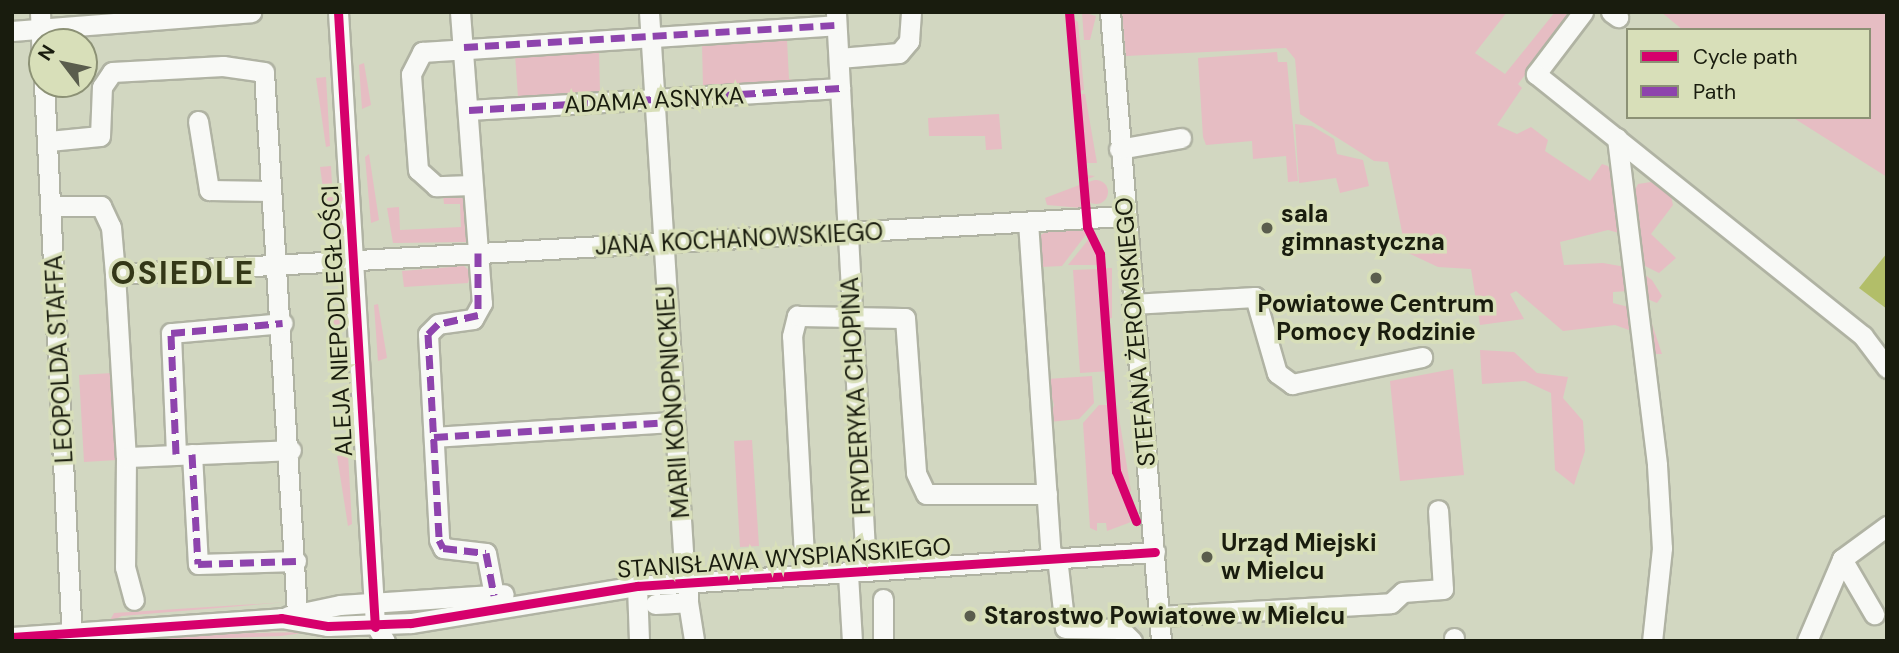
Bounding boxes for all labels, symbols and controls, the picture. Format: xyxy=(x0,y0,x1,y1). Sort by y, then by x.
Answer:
north arrow xyxy=(28,28,98,98)
legend xyxy=(1626,28,1871,119)
text: N xyxy=(32,40,61,65)
text: Cycle path xyxy=(1693,43,1798,71)
text: Path xyxy=(1693,78,1736,106)
street label: ADAMA ASNYKA xyxy=(563,81,745,119)
street label: ALEJA NIEPODLEGŁOŚCI xyxy=(316,184,358,458)
street label: STEFANA ŻEROMSKIEGO xyxy=(1109,196,1161,468)
place label: sala gimnastyczna xyxy=(1281,200,1445,256)
street label: JANA KOCHANOWSKIEGO xyxy=(594,217,884,261)
marker: sala gimnastyczna xyxy=(1259,220,1275,236)
street label: LEOPOLDA STAFFA xyxy=(39,254,79,464)
district label: OSIEDLE xyxy=(111,254,255,292)
marker: Powiatowe Centrum Pomocy Rodzinie xyxy=(1368,270,1384,286)
street label: FRYDERYKA CHOPINA xyxy=(835,276,877,516)
street label: MARII KONOPNICKIEJ xyxy=(650,285,696,519)
place label: Powiatowe Centrum Pomocy Rodzinie xyxy=(1258,290,1494,346)
place label: Urząd Miejski w Mielcu xyxy=(1221,529,1377,585)
street label: STANISŁAWA WYSPIAŃSKIEGO xyxy=(616,532,952,584)
marker: Urząd Miejski w Mielcu xyxy=(1199,549,1215,565)
place label: Starostwo Powiatowe w Mielcu xyxy=(984,602,1345,630)
marker: Starostwo Powiatowe w Mielcu xyxy=(962,608,978,624)

